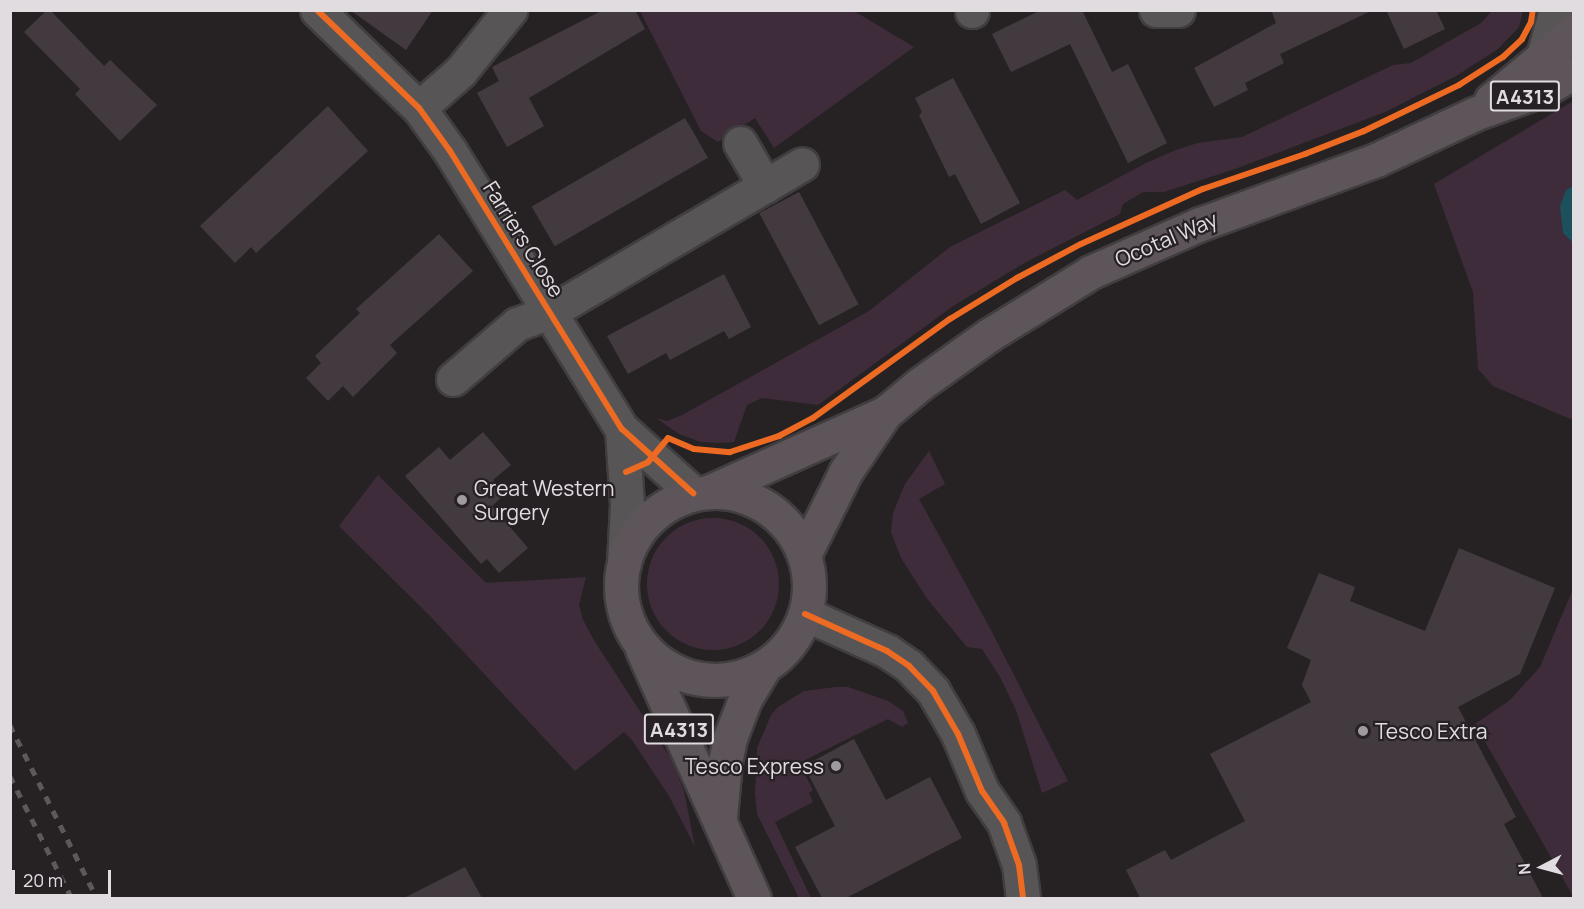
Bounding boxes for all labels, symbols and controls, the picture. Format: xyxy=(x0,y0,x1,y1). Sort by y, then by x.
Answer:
road number: A4313 xyxy=(1489,79,1561,113)
street label: Farriers Close xyxy=(478,176,570,302)
street label: Ocotal Way xyxy=(1111,206,1221,272)
place label: Great Western Surgery xyxy=(474,475,615,525)
marker: Great Western Surgery xyxy=(455,493,469,507)
road number: A4313 xyxy=(643,712,715,746)
place label: Tesco Extra xyxy=(1375,718,1487,744)
marker: Tesco Extra xyxy=(1356,724,1370,738)
place label: Tesco Express xyxy=(685,753,824,779)
marker: Tesco Express xyxy=(829,759,843,773)
north arrow xyxy=(1512,837,1572,897)
scale bar xyxy=(15,858,114,896)
text: N xyxy=(1513,862,1536,876)
text: 20 m xyxy=(23,868,63,892)

